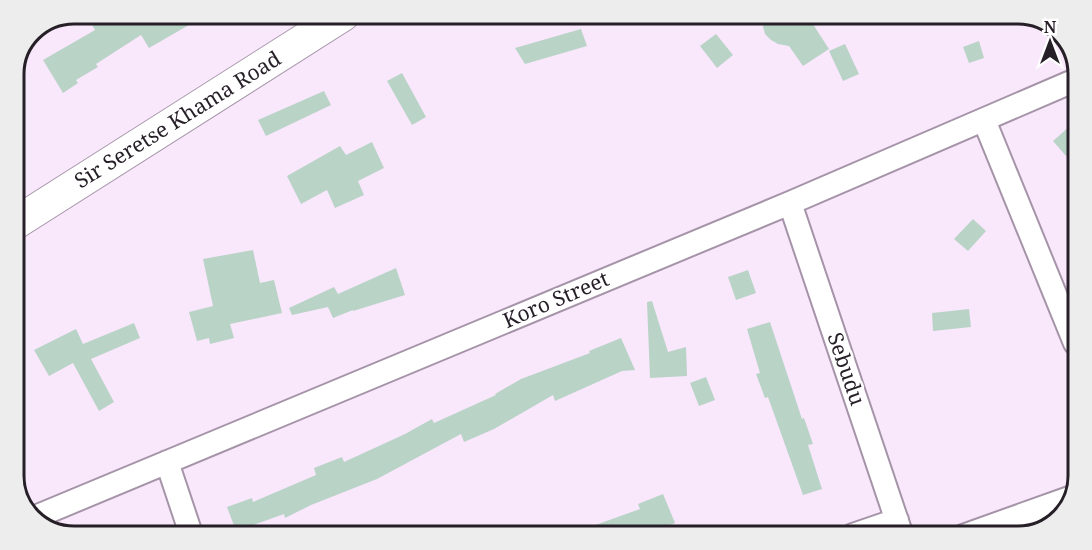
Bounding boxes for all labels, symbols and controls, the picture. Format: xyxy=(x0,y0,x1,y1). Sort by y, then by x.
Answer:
north arrow xyxy=(1020,12,1080,72)
text: N xyxy=(1044,16,1057,38)
street label: Sir Seretse Khama Road xyxy=(69,44,286,194)
street label: Koro Street xyxy=(498,264,613,334)
street label: Sebudu xyxy=(821,329,872,409)

